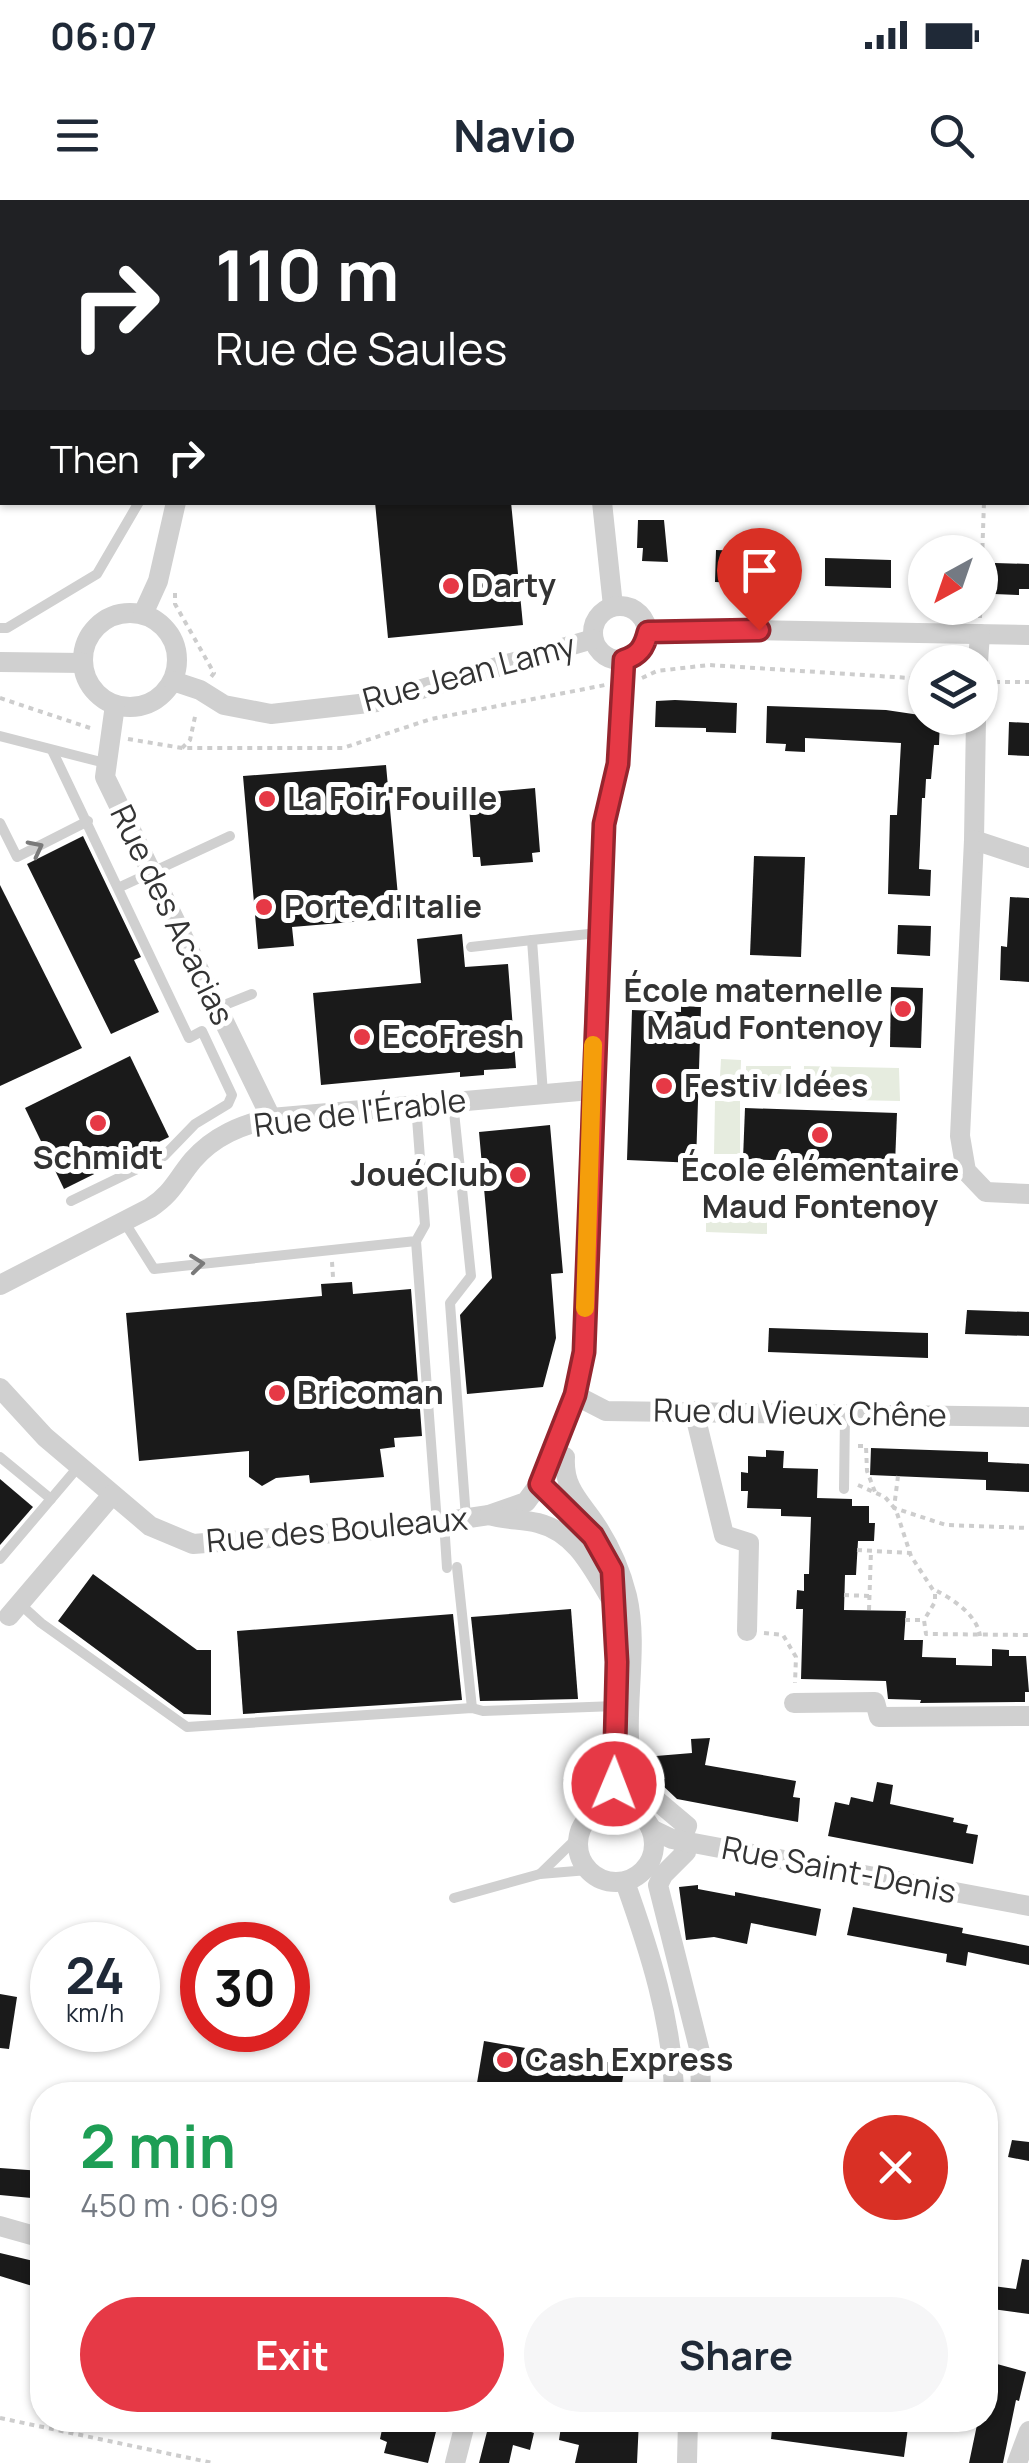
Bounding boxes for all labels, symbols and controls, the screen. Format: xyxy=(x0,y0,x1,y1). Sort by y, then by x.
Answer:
text: 06:07 xyxy=(50,9,157,61)
text: Navio xyxy=(453,104,576,166)
icon: menu xyxy=(50,108,105,163)
icon: search xyxy=(924,108,979,163)
text: 110 m xyxy=(215,226,399,322)
icon: right xyxy=(50,240,180,370)
text: Rue de Saules xyxy=(215,317,507,379)
icon: right xyxy=(159,430,214,485)
text: Then xyxy=(50,432,139,484)
pin xyxy=(717,528,802,631)
north arrow xyxy=(908,535,998,625)
map controls xyxy=(908,535,998,735)
icon: arrive xyxy=(732,543,787,598)
place label: Darty xyxy=(471,563,556,607)
marker: Darty xyxy=(440,575,462,597)
street label: Rue Jean Lamy xyxy=(358,623,580,722)
button: layers xyxy=(908,645,998,735)
place label: La Foir'Fouille xyxy=(287,776,497,820)
marker: La Foir'Fouille xyxy=(256,788,278,810)
street label: Rue des Acacias xyxy=(101,797,245,1032)
one-way arrow xyxy=(25,841,43,860)
place label: Porte d'Italie xyxy=(284,884,482,928)
marker: Porte d'Italie xyxy=(253,896,275,918)
place label: École maternelle Maud Fontenoy xyxy=(623,968,883,1049)
marker: École maternelle Maud Fontenoy xyxy=(892,998,914,1020)
place label: EcoFresh xyxy=(382,1014,524,1058)
marker: EcoFresh xyxy=(351,1026,373,1048)
place label: Festiv Idées xyxy=(684,1063,868,1107)
marker: Festiv Idées xyxy=(653,1075,675,1097)
street label: Rue de l'Érable xyxy=(251,1077,469,1147)
marker: Schmidt xyxy=(87,1112,109,1134)
marker: École élémentaire Maud Fontenoy xyxy=(809,1124,831,1146)
place label: Schmidt xyxy=(33,1135,163,1179)
place label: École élémentaire Maud Fontenoy xyxy=(681,1147,959,1228)
place label: JouéClub xyxy=(351,1152,498,1196)
marker: JouéClub xyxy=(507,1164,529,1186)
one-way arrow xyxy=(189,1253,205,1275)
place label: Bricoman xyxy=(297,1370,444,1414)
marker: Bricoman xyxy=(266,1382,288,1404)
street label: Rue du Vieux Chêne xyxy=(653,1387,947,1437)
street label: Rue des Bouleaux xyxy=(204,1496,470,1562)
position arrow xyxy=(562,1732,666,1836)
street label: Rue Saint-Denis xyxy=(718,1825,960,1913)
speed limit sign: 30 xyxy=(180,1922,310,2052)
text: 24 xyxy=(65,1941,125,2009)
text: km/h xyxy=(66,1995,124,2030)
place label: Cash Express xyxy=(525,2037,733,2081)
marker: Cash Express xyxy=(494,2049,516,2071)
text: 2 min xyxy=(80,2104,236,2186)
button: close xyxy=(843,2115,948,2220)
text: 450 m · 06:09 xyxy=(80,2183,279,2227)
button: Exit xyxy=(80,2297,504,2412)
button: Share xyxy=(524,2297,948,2412)

